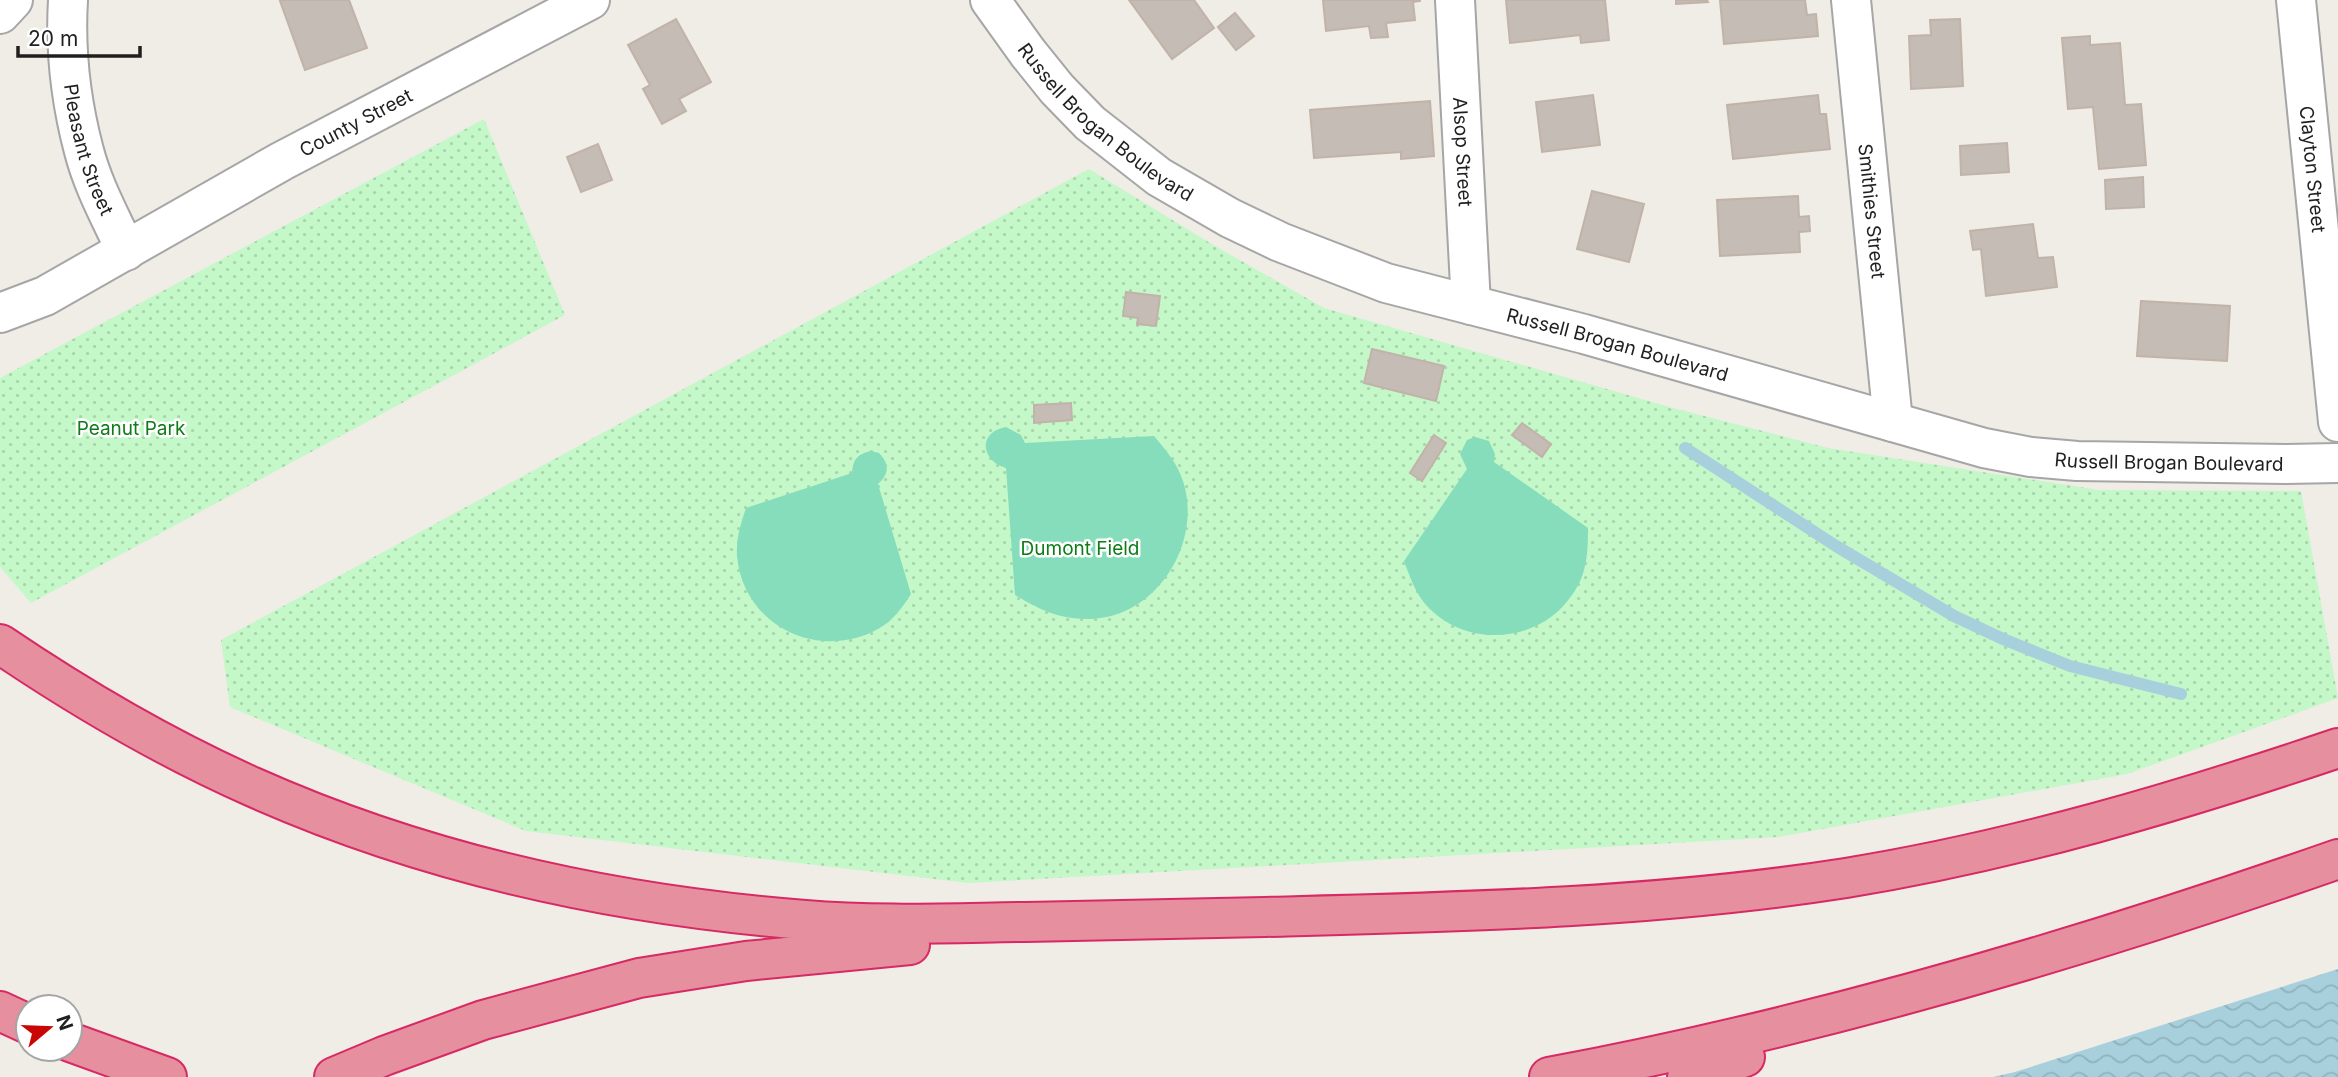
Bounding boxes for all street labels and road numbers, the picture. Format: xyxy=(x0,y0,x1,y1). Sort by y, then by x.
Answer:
street label: Russell Brogan Boulevard xyxy=(1013,39,1197,206)
street label: Pleasant Street xyxy=(59,82,118,219)
street label: County Street xyxy=(296,84,416,162)
street label: Alsop Street xyxy=(1448,96,1477,207)
street label: Clayton Street xyxy=(2295,105,2330,234)
street label: Smithies Street xyxy=(1853,142,1890,280)
street label: Russell Brogan Boulevard xyxy=(1504,304,1731,387)
street label: Russell Brogan Boulevard xyxy=(2054,448,2284,476)

